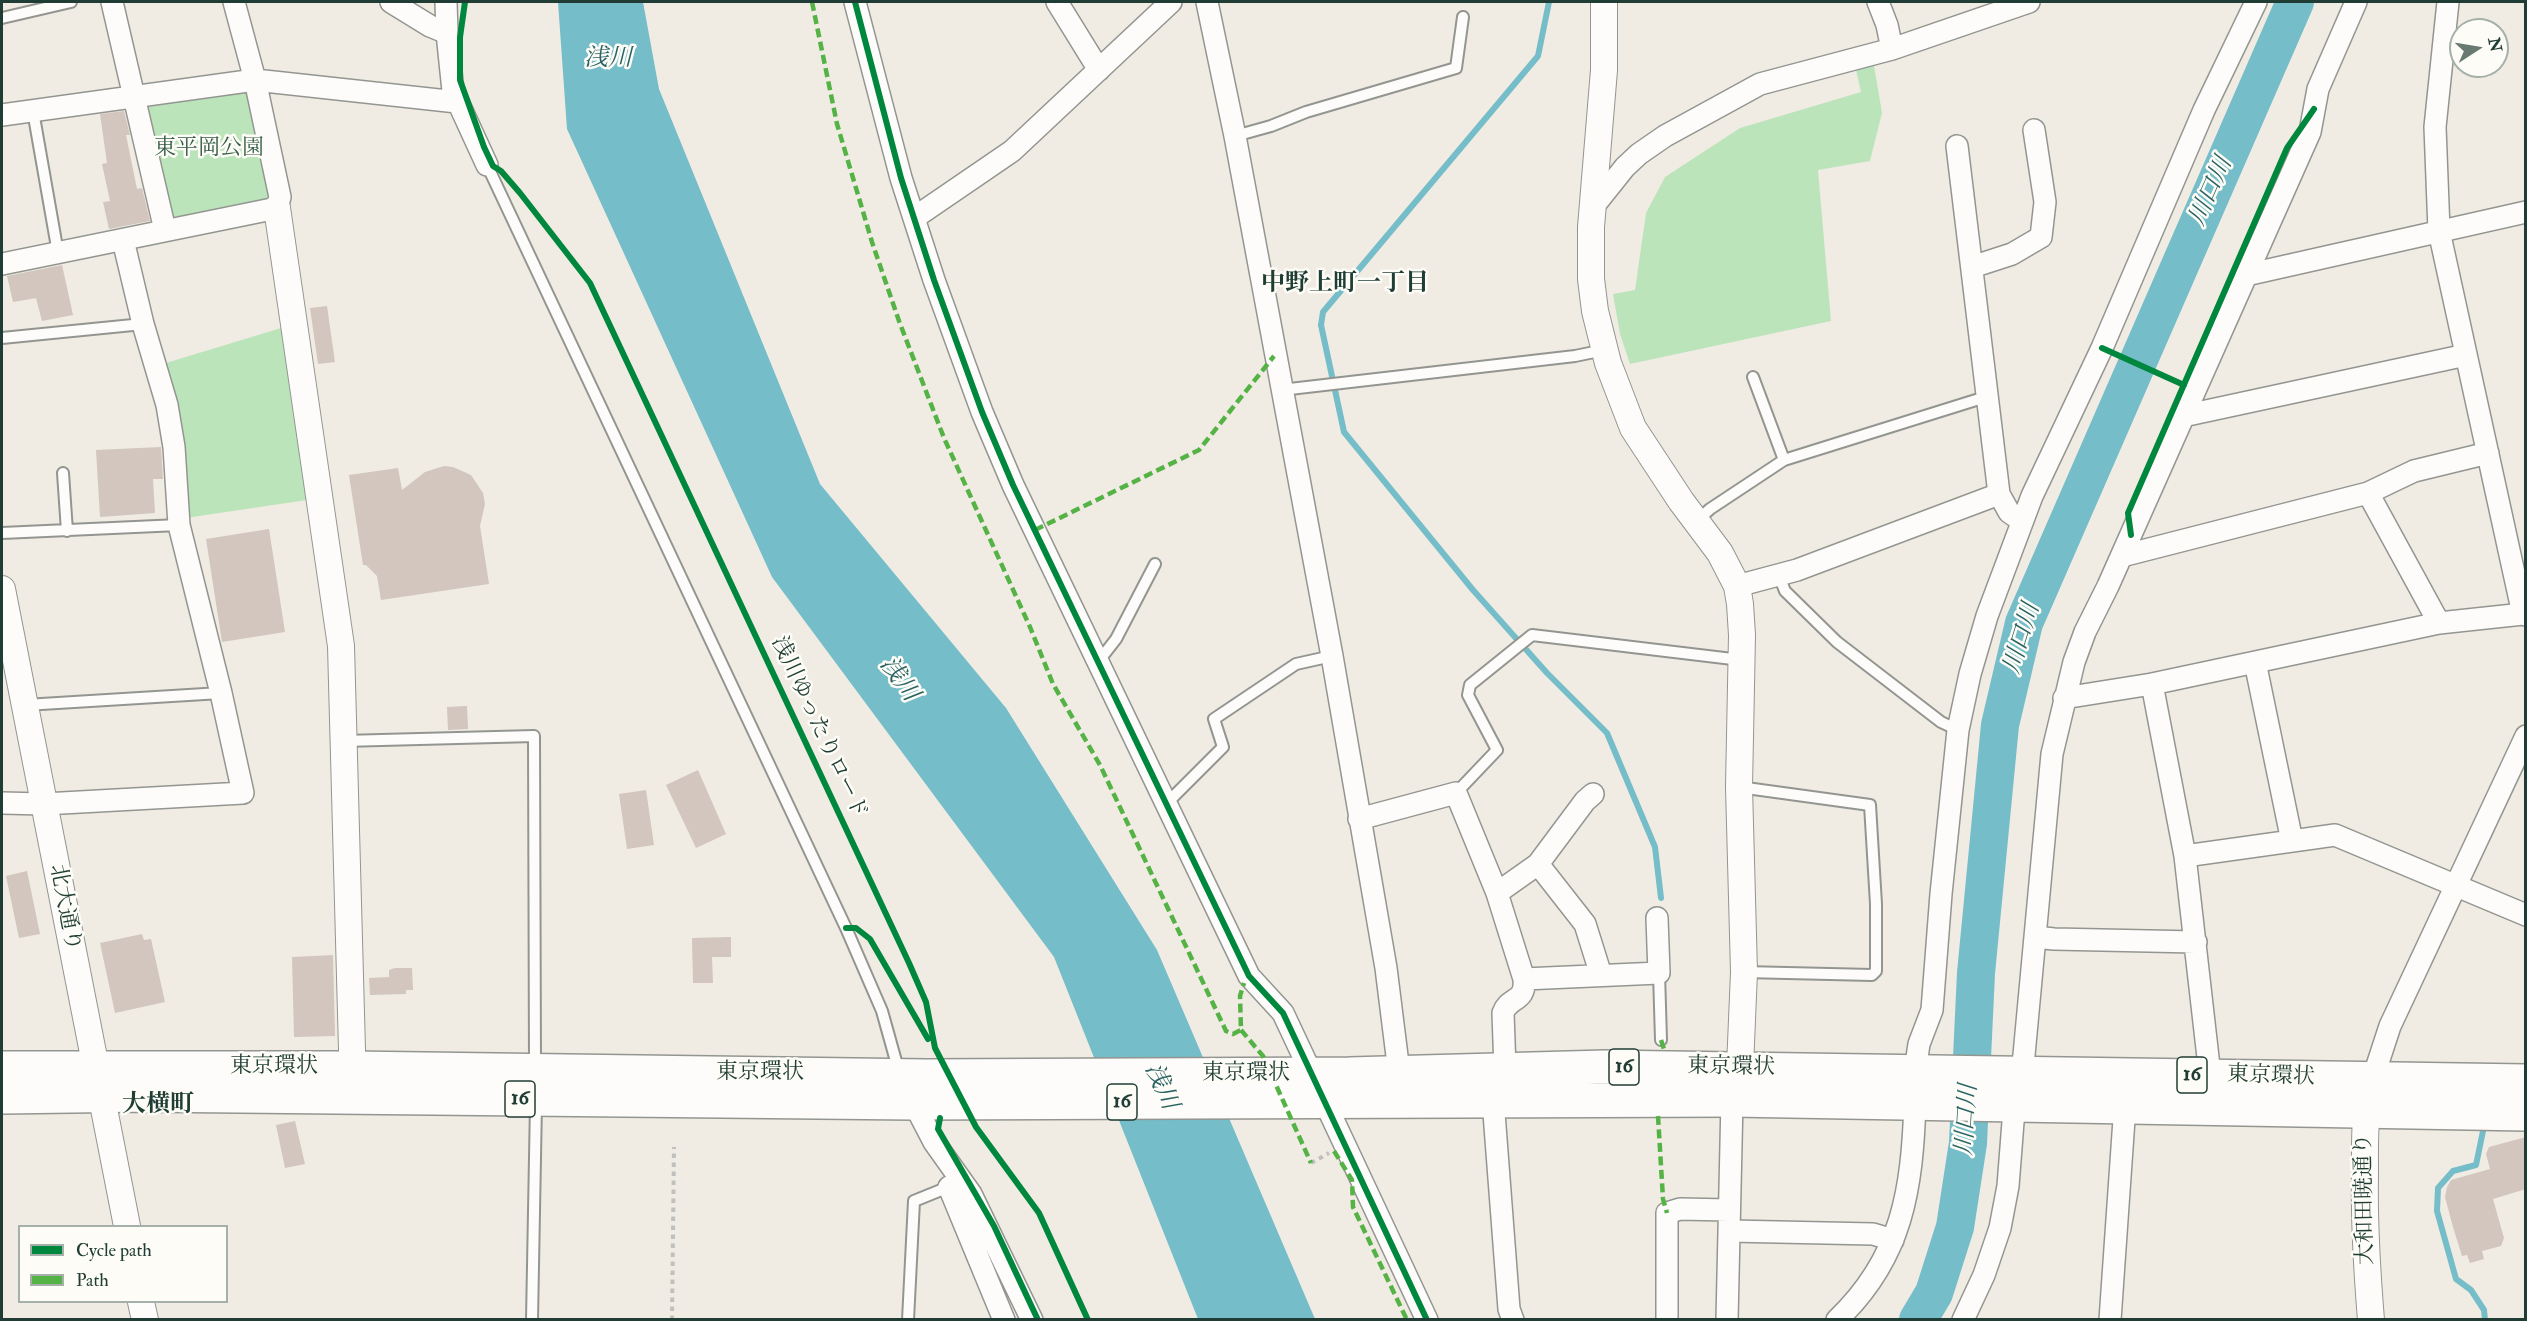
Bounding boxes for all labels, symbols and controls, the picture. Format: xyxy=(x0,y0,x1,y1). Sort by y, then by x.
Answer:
north arrow xyxy=(2449,18,2509,78)
text: N xyxy=(2483,36,2506,54)
water label: 浅川 xyxy=(584,46,632,74)
park label: 東平岡公園 xyxy=(154,136,264,162)
water label: 川口川 xyxy=(2184,153,2240,231)
district label: 中野上町一丁目 xyxy=(1261,271,1429,299)
water label: 川口川 xyxy=(1999,600,2047,678)
street label: 浅川ゆったりロード xyxy=(764,633,872,823)
water label: 浅川 xyxy=(872,652,924,708)
street label: 北大通り xyxy=(43,862,85,954)
road number: 16 xyxy=(1609,1049,1639,1085)
street label: 東京環状 xyxy=(230,1054,318,1080)
street label: 東京環状 xyxy=(1687,1054,1775,1082)
road number: 16 xyxy=(2177,1057,2207,1093)
water label: 浅川 xyxy=(1137,1059,1183,1115)
street label: 東京環状 xyxy=(716,1060,804,1086)
street label: 東京環状 xyxy=(1202,1061,1290,1087)
street label: 東京環状 xyxy=(2227,1062,2315,1092)
road number: 16 xyxy=(505,1081,535,1117)
water label: 川口川 xyxy=(1951,1083,1985,1157)
road number: 16 xyxy=(1107,1084,1137,1120)
district label: 大横町 xyxy=(122,1092,194,1120)
street label: 大和田暁通り xyxy=(2352,1133,2380,1265)
legend xyxy=(18,1225,228,1303)
text: Cycle path xyxy=(76,1239,152,1262)
text: Path xyxy=(76,1269,109,1292)

